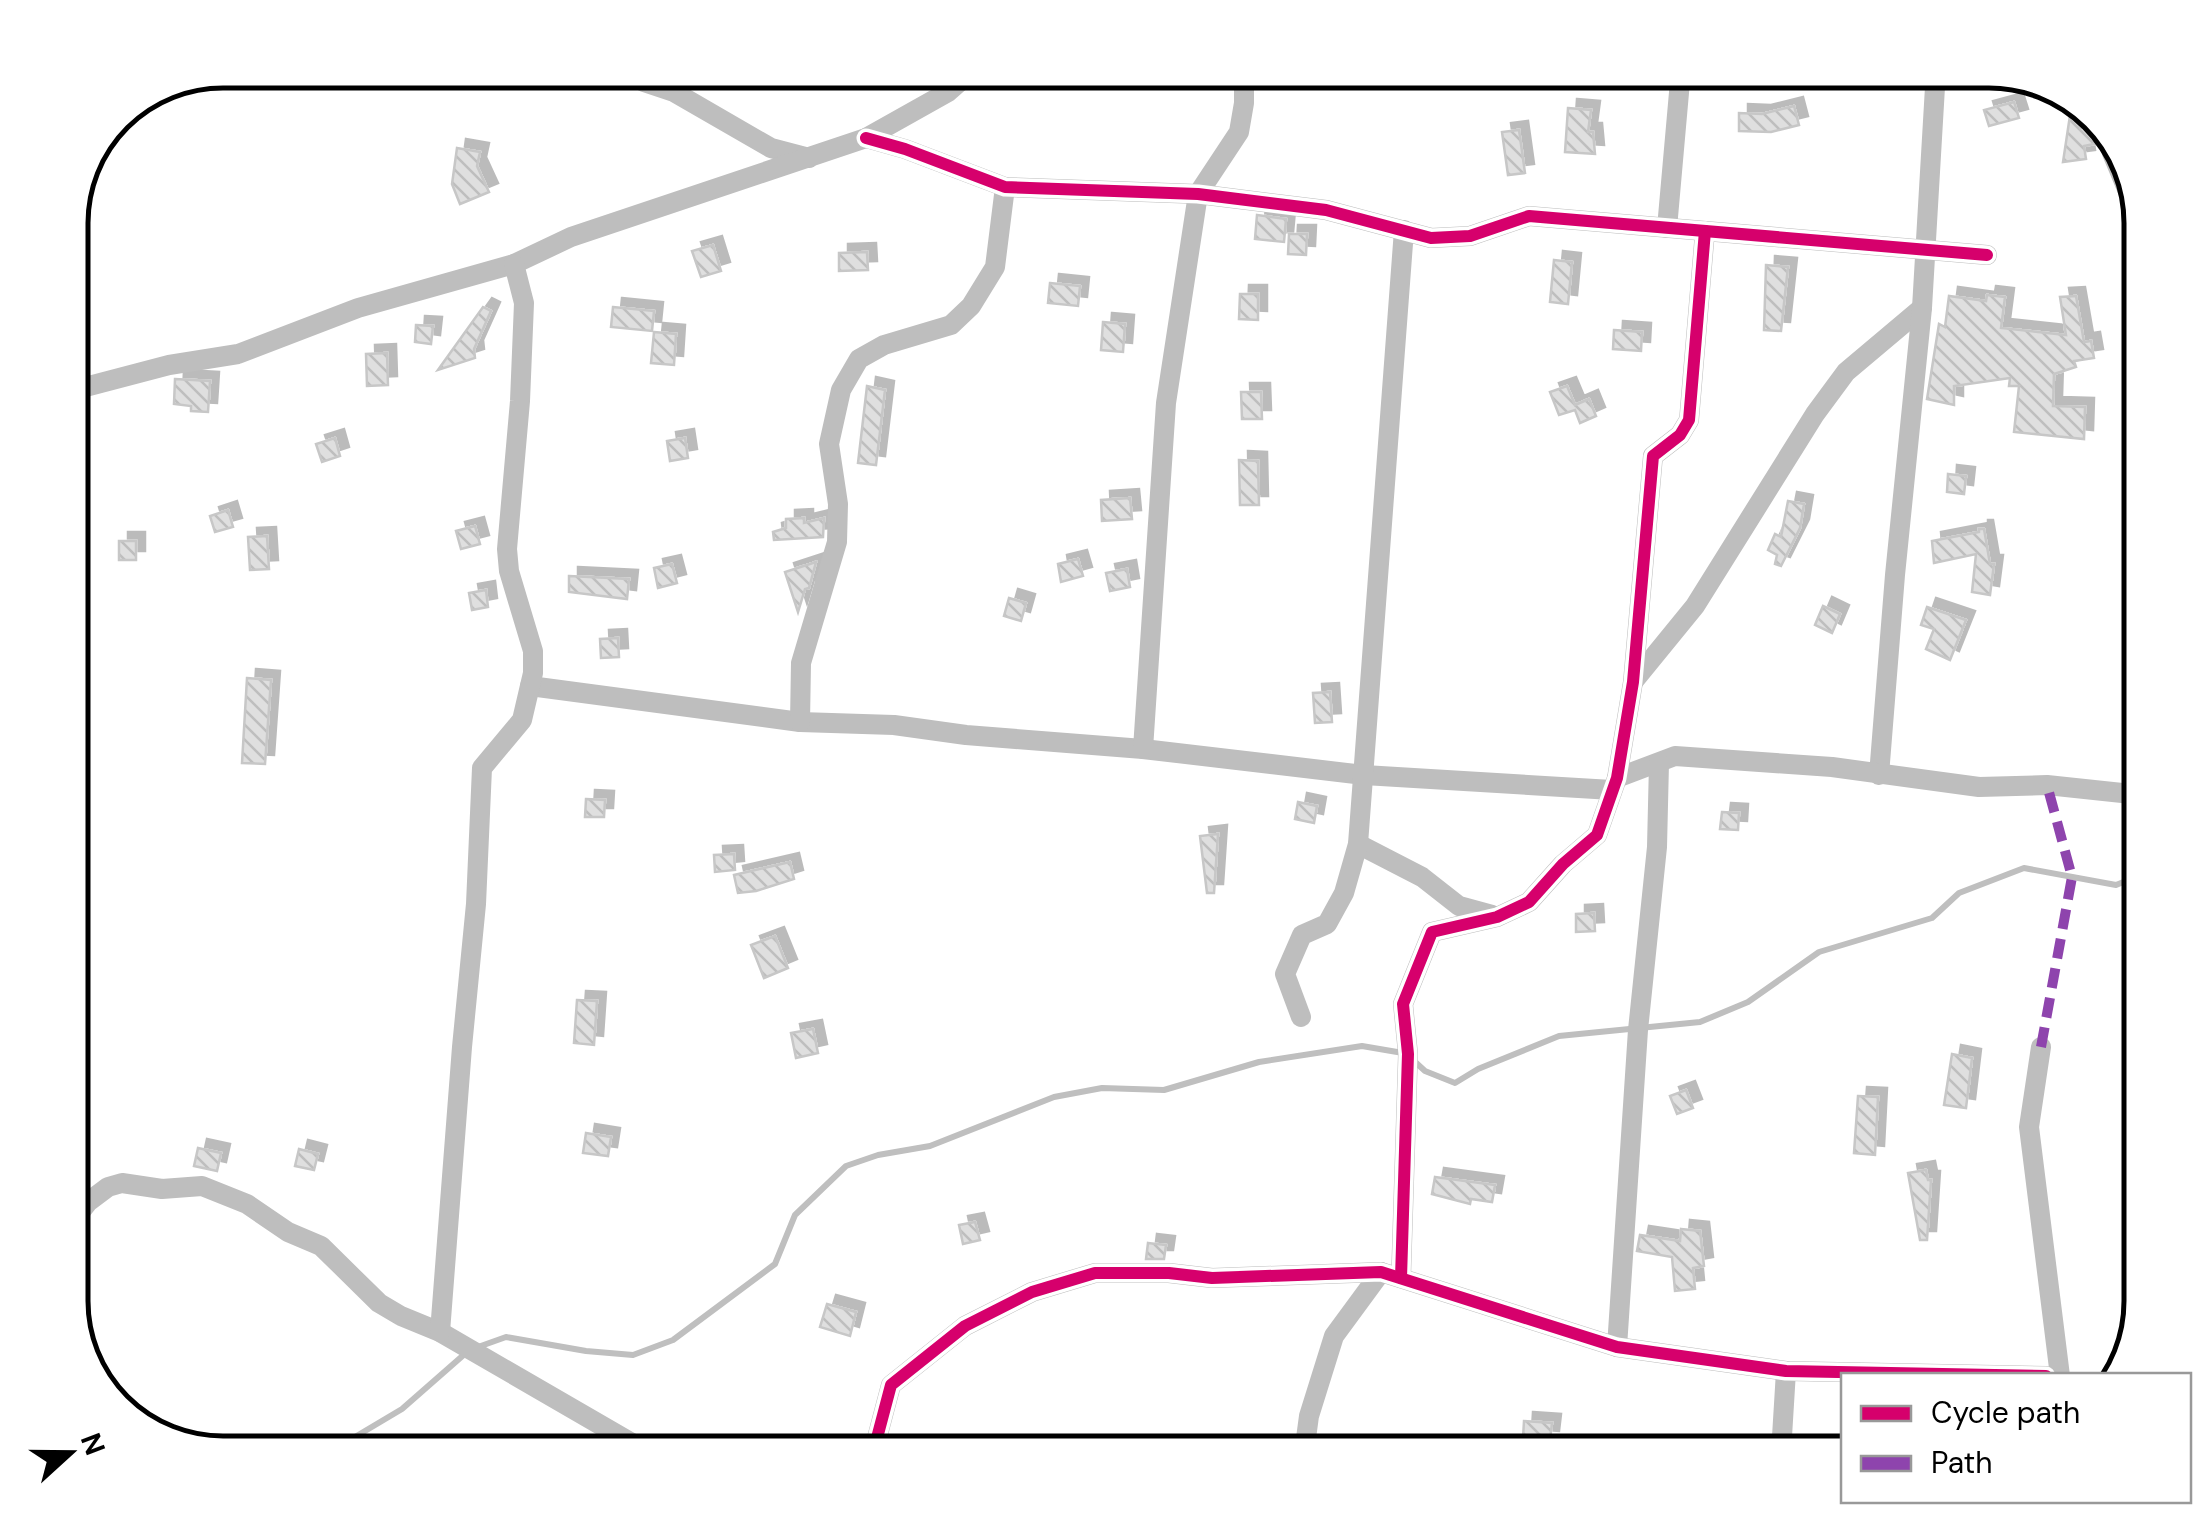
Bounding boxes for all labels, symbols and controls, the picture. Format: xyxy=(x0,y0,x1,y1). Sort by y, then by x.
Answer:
legend xyxy=(1841,1373,2191,1503)
text: Cycle path xyxy=(1931,1393,2080,1432)
north arrow xyxy=(20,1403,120,1503)
text: N xyxy=(72,1428,114,1460)
text: Path xyxy=(1931,1443,1993,1482)

